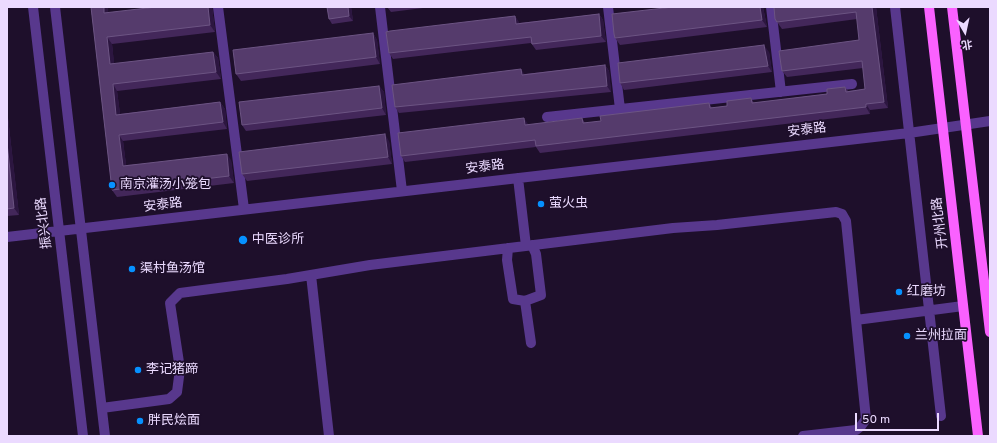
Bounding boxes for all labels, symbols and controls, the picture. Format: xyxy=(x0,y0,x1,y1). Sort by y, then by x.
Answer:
north arrow xyxy=(945,12,985,52)
text: 北 xyxy=(960,36,973,52)
street label: 安泰路 xyxy=(787,121,827,141)
street label: 安泰路 xyxy=(465,158,505,178)
place label: 南京灌汤小笼包 xyxy=(120,177,211,193)
marker: 南京灌汤小笼包 xyxy=(107,180,117,190)
street label: 振兴北路 xyxy=(34,196,56,250)
street label: 安泰路 xyxy=(143,196,183,216)
place label: 萤火虫 xyxy=(549,196,588,212)
street label: 开州北路 xyxy=(930,196,952,250)
marker: 萤火虫 xyxy=(536,199,546,209)
place label: 中医诊所 xyxy=(252,232,304,248)
marker: 中医诊所 xyxy=(237,234,249,246)
place label: 渠村鱼汤馆 xyxy=(140,261,205,277)
marker: 渠村鱼汤馆 xyxy=(127,264,137,274)
place label: 红磨坊 xyxy=(907,284,946,300)
marker: 红磨坊 xyxy=(894,287,904,297)
place label: 兰州拉面 xyxy=(915,328,967,344)
marker: 兰州拉面 xyxy=(902,331,912,341)
place label: 李记猪蹄 xyxy=(146,362,198,378)
marker: 李记猪蹄 xyxy=(133,365,143,375)
scale bar xyxy=(857,405,941,431)
text: 50 m xyxy=(862,412,890,428)
place label: 胖民烩面 xyxy=(148,413,200,429)
marker: 胖民烩面 xyxy=(135,416,145,426)

